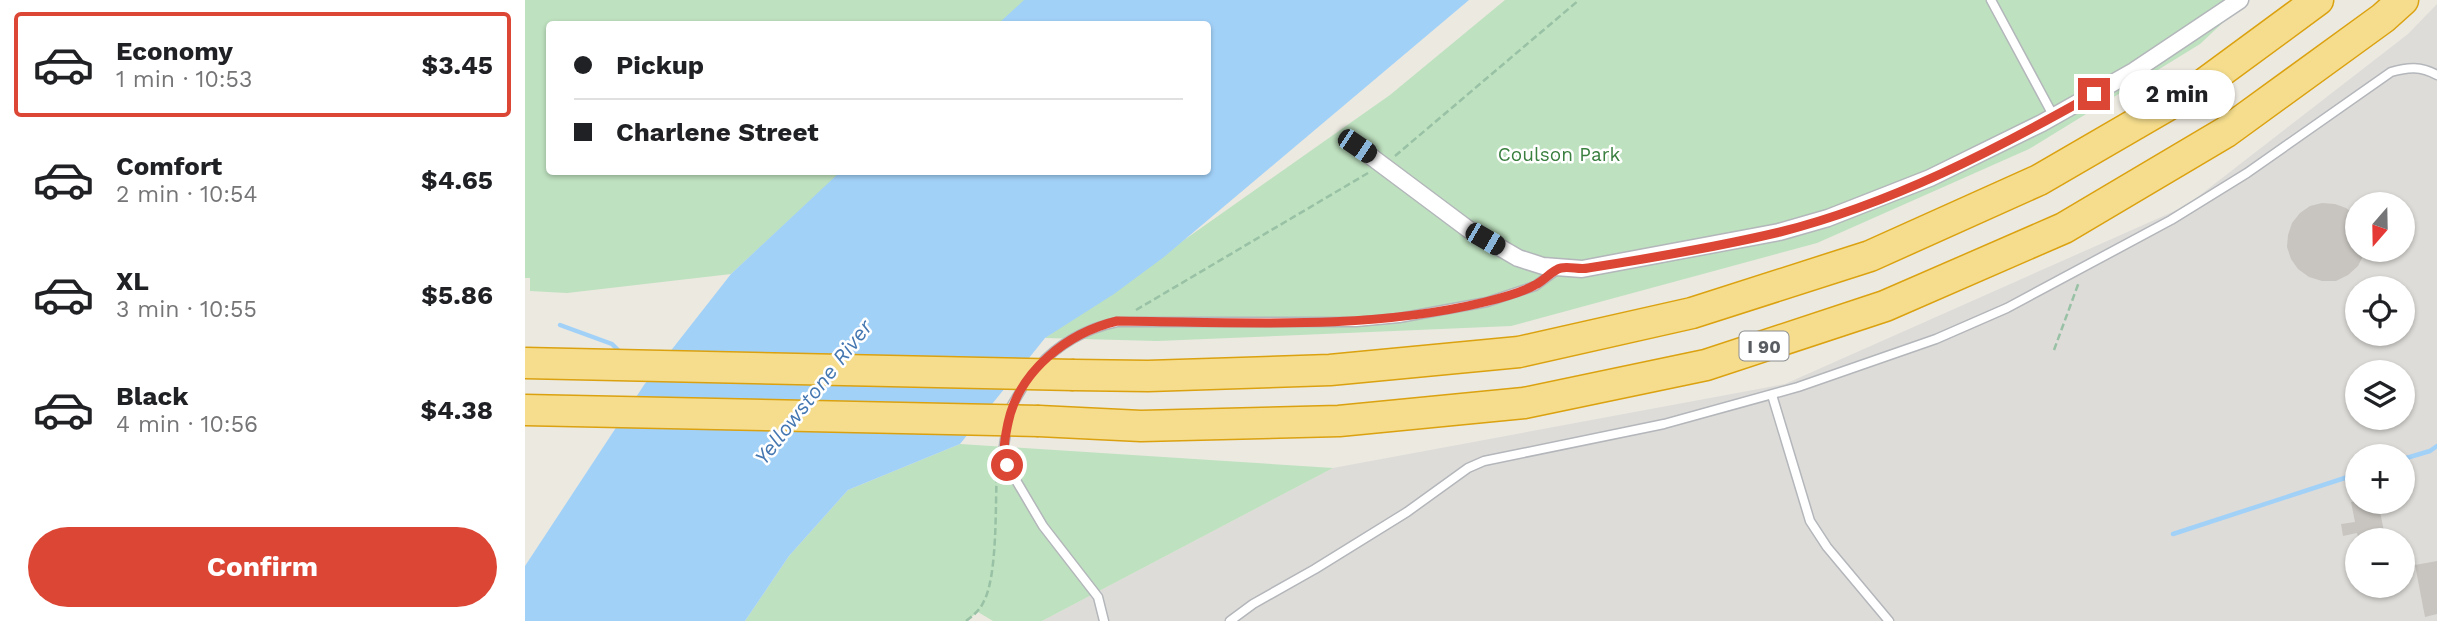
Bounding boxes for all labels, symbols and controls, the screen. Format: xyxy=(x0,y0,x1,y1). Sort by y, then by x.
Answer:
icon: car xyxy=(32,33,95,96)
text: Economy xyxy=(116,36,233,66)
text: $3.45 xyxy=(422,50,493,80)
text: Pickup xyxy=(616,50,704,80)
text: 1 min · 10:53 xyxy=(116,66,252,93)
callout: 2 min xyxy=(2119,70,2234,119)
route end xyxy=(2078,78,2110,110)
text: 2 min xyxy=(2146,81,2208,108)
text: Charlene Street xyxy=(616,117,819,147)
car xyxy=(1334,126,1381,166)
park label: Coulson Park xyxy=(1498,143,1620,166)
icon: car xyxy=(32,148,95,211)
text: Comfort xyxy=(116,151,222,181)
text: $4.65 xyxy=(421,165,493,195)
text: 2 min · 10:54 xyxy=(116,181,257,208)
north arrow xyxy=(2345,192,2415,262)
map controls xyxy=(2345,192,2415,598)
car xyxy=(1462,219,1509,259)
icon: car xyxy=(32,263,95,326)
text: XL xyxy=(116,266,149,296)
button: locate xyxy=(2345,276,2415,346)
text: $5.86 xyxy=(421,280,493,310)
text: 3 min · 10:55 xyxy=(116,296,257,323)
water label: Yellowstone River xyxy=(749,314,878,469)
road number: I 90 xyxy=(1739,332,1789,360)
button: layers xyxy=(2345,360,2415,430)
icon: car xyxy=(32,378,95,441)
text: Black xyxy=(116,381,188,411)
text: $4.38 xyxy=(420,395,493,425)
text: 4 min · 10:56 xyxy=(116,411,258,438)
button: + xyxy=(2345,444,2415,514)
route start xyxy=(991,449,1023,481)
button: Confirm xyxy=(28,527,497,607)
button: − xyxy=(2345,528,2415,598)

